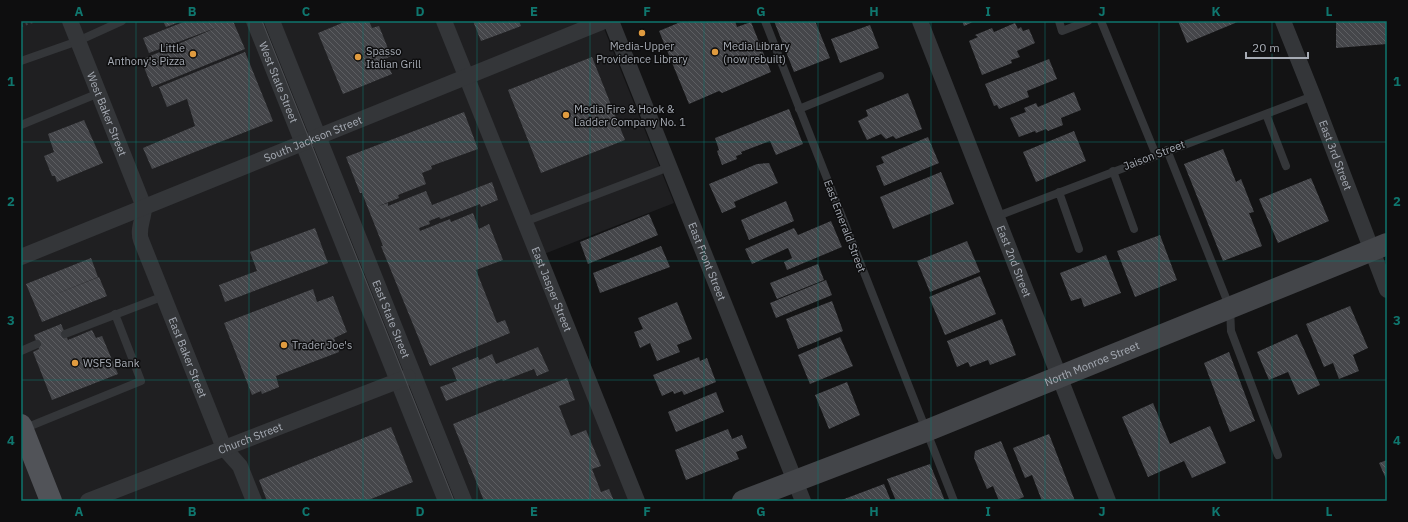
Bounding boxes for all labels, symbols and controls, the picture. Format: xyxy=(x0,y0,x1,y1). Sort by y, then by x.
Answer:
text: A xyxy=(75,3,84,20)
text: B xyxy=(188,3,197,20)
text: C xyxy=(302,3,311,20)
text: D xyxy=(415,3,425,20)
text: E xyxy=(530,3,538,20)
text: F xyxy=(643,3,651,20)
text: G xyxy=(756,3,766,20)
text: H xyxy=(869,3,879,20)
text: I xyxy=(985,3,991,20)
text: J xyxy=(1098,3,1106,20)
text: K xyxy=(1211,3,1221,20)
text: L xyxy=(1326,3,1333,20)
marker: Media-Upper Providence Library xyxy=(637,28,647,38)
scale bar xyxy=(1246,34,1308,60)
place label: Media-Upper Providence Library xyxy=(596,39,688,66)
place label: Media Library (now rebuilt) xyxy=(723,39,790,66)
street label: West State Street xyxy=(256,40,301,125)
text: 20 m xyxy=(1252,40,1280,55)
place label: Little Anthony's Pizza xyxy=(107,41,185,68)
place label: Spasso Italian Grill xyxy=(366,44,421,71)
marker: Media Library (now rebuilt) xyxy=(710,47,720,57)
marker: Little Anthony's Pizza xyxy=(188,49,198,59)
marker: Spasso Italian Grill xyxy=(353,52,363,62)
street label: West Baker Street xyxy=(84,70,130,158)
text: 1 xyxy=(7,73,15,90)
text: 1 xyxy=(1393,73,1401,90)
place label: Media Fire & Hook & Ladder Company No. 1 xyxy=(574,102,686,129)
marker: Media Fire & Hook & Ladder Company No. 1 xyxy=(561,110,571,120)
street label: South Jackson Street xyxy=(262,113,364,165)
street label: East 3rd Street xyxy=(1316,118,1355,192)
street label: Jaison Street xyxy=(1121,137,1187,173)
street label: East Emerald Street xyxy=(821,178,869,274)
text: 2 xyxy=(7,193,15,210)
text: 2 xyxy=(1393,193,1401,210)
street label: East Front Street xyxy=(685,220,729,303)
street label: East 2nd Street xyxy=(994,223,1035,299)
street label: East Jasper Street xyxy=(528,245,575,334)
street label: East State Street xyxy=(369,278,413,360)
text: 3 xyxy=(7,312,15,329)
text: 3 xyxy=(1393,312,1401,329)
street label: East Baker Street xyxy=(165,315,210,400)
place label: Trader Joe's xyxy=(292,338,352,352)
street label: North Monroe Street xyxy=(1042,338,1142,389)
marker: Trader Joe's xyxy=(279,340,289,350)
place label: WSFS Bank xyxy=(83,356,140,370)
marker: WSFS Bank xyxy=(70,358,80,368)
street label: Church Street xyxy=(216,419,285,457)
text: 4 xyxy=(7,432,15,449)
text: 4 xyxy=(1393,432,1401,449)
text: A xyxy=(75,503,84,520)
text: B xyxy=(188,503,197,520)
text: C xyxy=(302,503,311,520)
text: D xyxy=(415,503,425,520)
text: E xyxy=(530,503,538,520)
text: F xyxy=(643,503,651,520)
text: G xyxy=(756,503,766,520)
text: H xyxy=(869,503,879,520)
text: I xyxy=(985,503,991,520)
text: J xyxy=(1098,503,1106,520)
text: K xyxy=(1211,503,1221,520)
text: L xyxy=(1326,503,1333,520)

